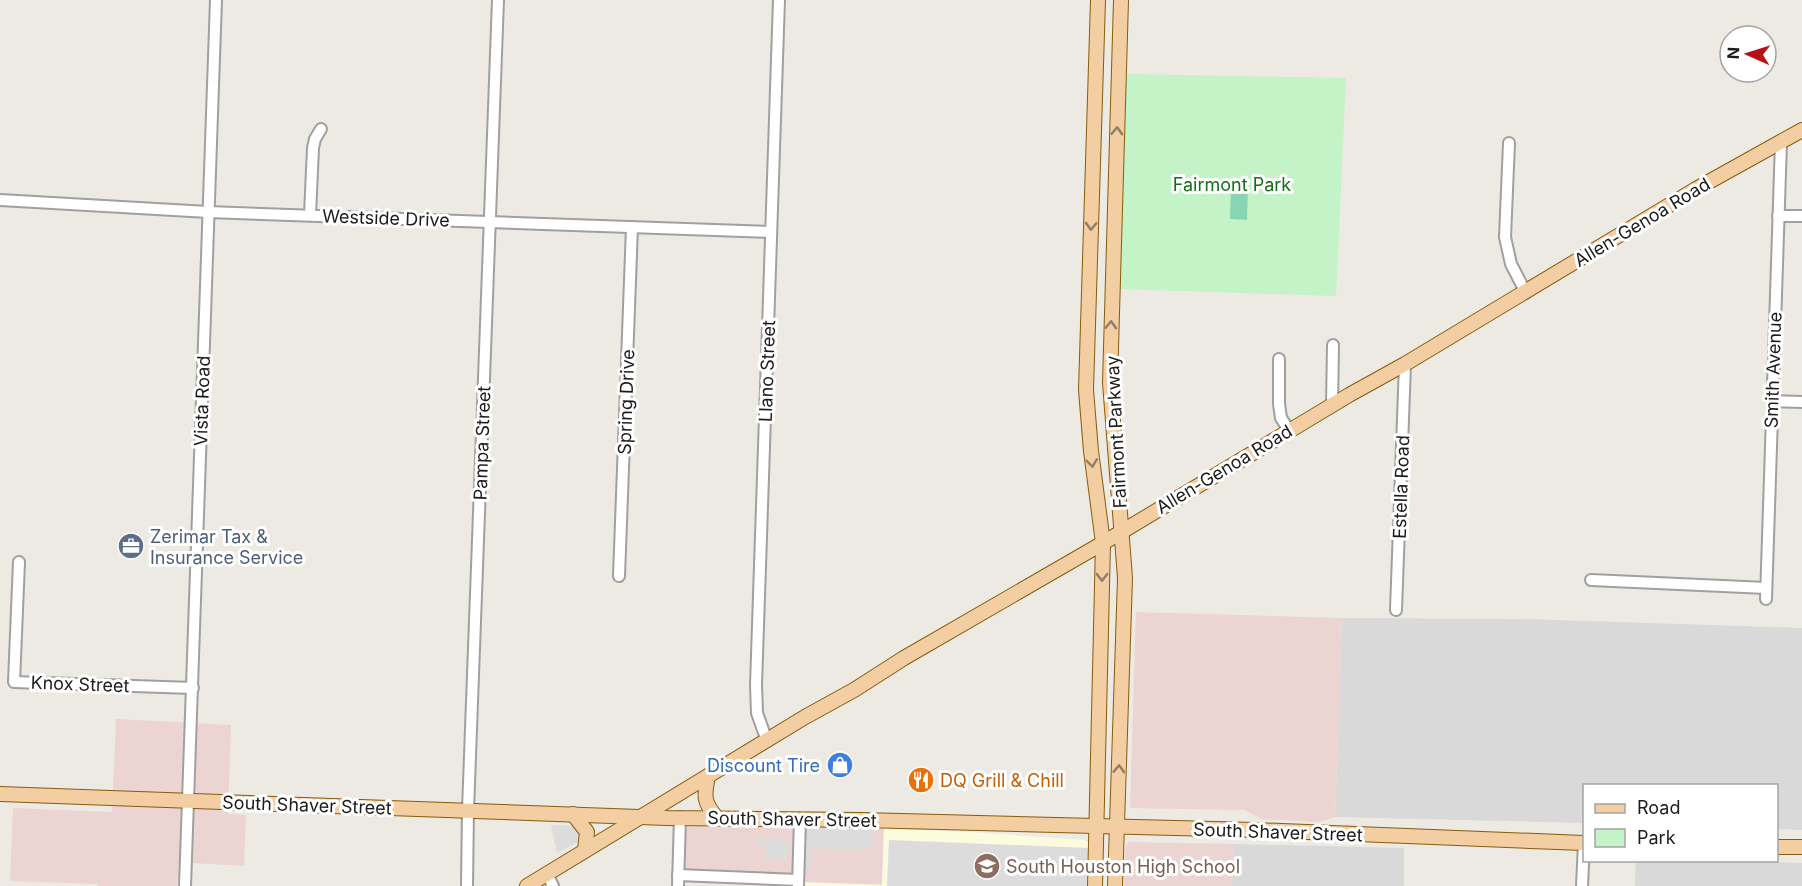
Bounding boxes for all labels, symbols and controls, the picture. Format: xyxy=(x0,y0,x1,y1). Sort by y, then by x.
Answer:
north arrow xyxy=(1718,24,1778,84)
text: N xyxy=(1723,47,1743,60)
one-way arrow xyxy=(1111,126,1123,135)
street label: Allen-Genoa Road xyxy=(1570,173,1714,271)
park label: Fairmont Park xyxy=(1173,174,1291,195)
street label: Westside Drive xyxy=(322,205,450,231)
one-way arrow xyxy=(1085,222,1098,231)
street label: Smith Avenue xyxy=(1760,311,1786,429)
street label: Llano Street xyxy=(755,320,779,422)
one-way arrow xyxy=(1105,321,1118,330)
street label: Spring Drive xyxy=(614,349,638,455)
street label: Vista Road xyxy=(190,355,214,447)
street label: Fairmont Parkway xyxy=(1102,355,1130,509)
street label: Pampa Street xyxy=(470,385,494,501)
street label: Allen-Genoa Road xyxy=(1152,420,1296,518)
street label: Estella Road xyxy=(1389,435,1413,539)
one-way arrow xyxy=(1085,458,1098,468)
place label: Zerimar Tax & Insurance Service xyxy=(150,526,303,568)
office icon: Zerimar Tax & Insurance Service xyxy=(116,531,146,561)
one-way arrow xyxy=(1096,573,1108,582)
street label: Knox Street xyxy=(30,672,130,696)
shop icon: Discount Tire xyxy=(825,750,855,780)
place label: Discount Tire xyxy=(707,755,820,776)
one-way arrow xyxy=(1113,764,1125,773)
restaurant icon: DQ Grill & Chill xyxy=(906,765,936,795)
place label: DQ Grill & Chill xyxy=(940,770,1064,791)
legend xyxy=(1583,784,1778,862)
street label: South Shaver Street xyxy=(222,792,392,818)
text: Road xyxy=(1637,797,1680,818)
street label: South Shaver Street xyxy=(707,807,877,831)
street label: South Shaver Street xyxy=(1193,819,1363,845)
text: Park xyxy=(1637,827,1676,848)
school or university icon: South Houston High School xyxy=(972,851,1002,881)
place label: South Houston High School xyxy=(1006,856,1240,877)

